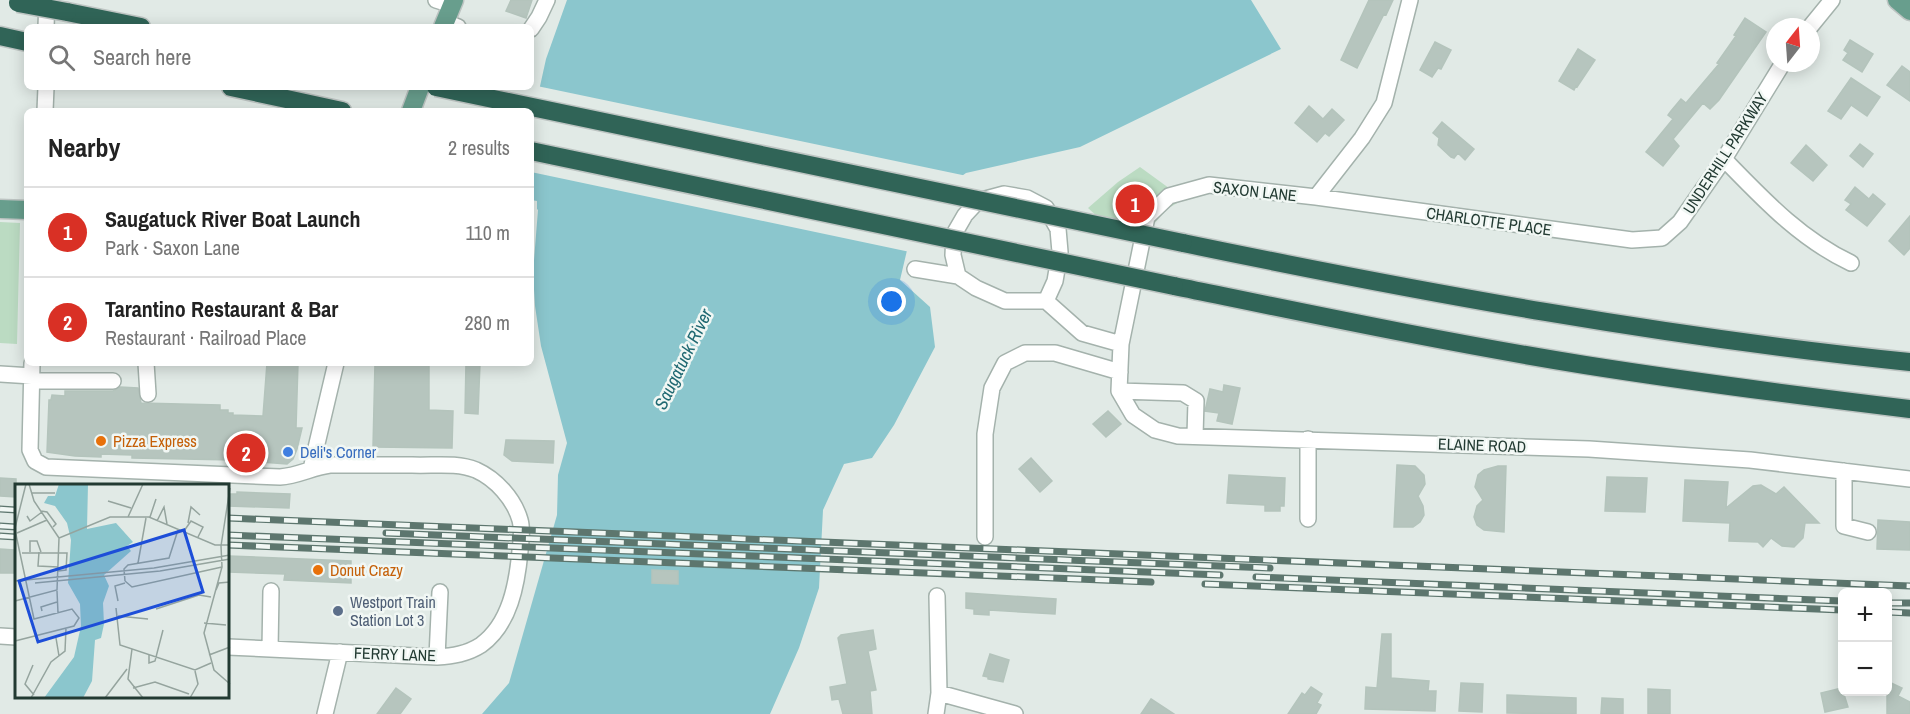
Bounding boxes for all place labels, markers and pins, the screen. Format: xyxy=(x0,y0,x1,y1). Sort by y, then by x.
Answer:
pin: 1 xyxy=(1116,182,1154,226)
place label: Pizza Express xyxy=(113,430,197,452)
pin: 2 xyxy=(226,430,266,476)
marker: Pizza Express xyxy=(94,434,108,448)
place label: Deli's Corner xyxy=(300,441,377,463)
marker: Deli's Corner xyxy=(281,445,295,459)
place label: Donut Crazy xyxy=(330,559,403,581)
marker: Donut Crazy xyxy=(311,563,325,577)
place label: Westport Train Station Lot 3 xyxy=(350,591,436,631)
marker: Westport Train Station Lot 3 xyxy=(331,604,345,618)

